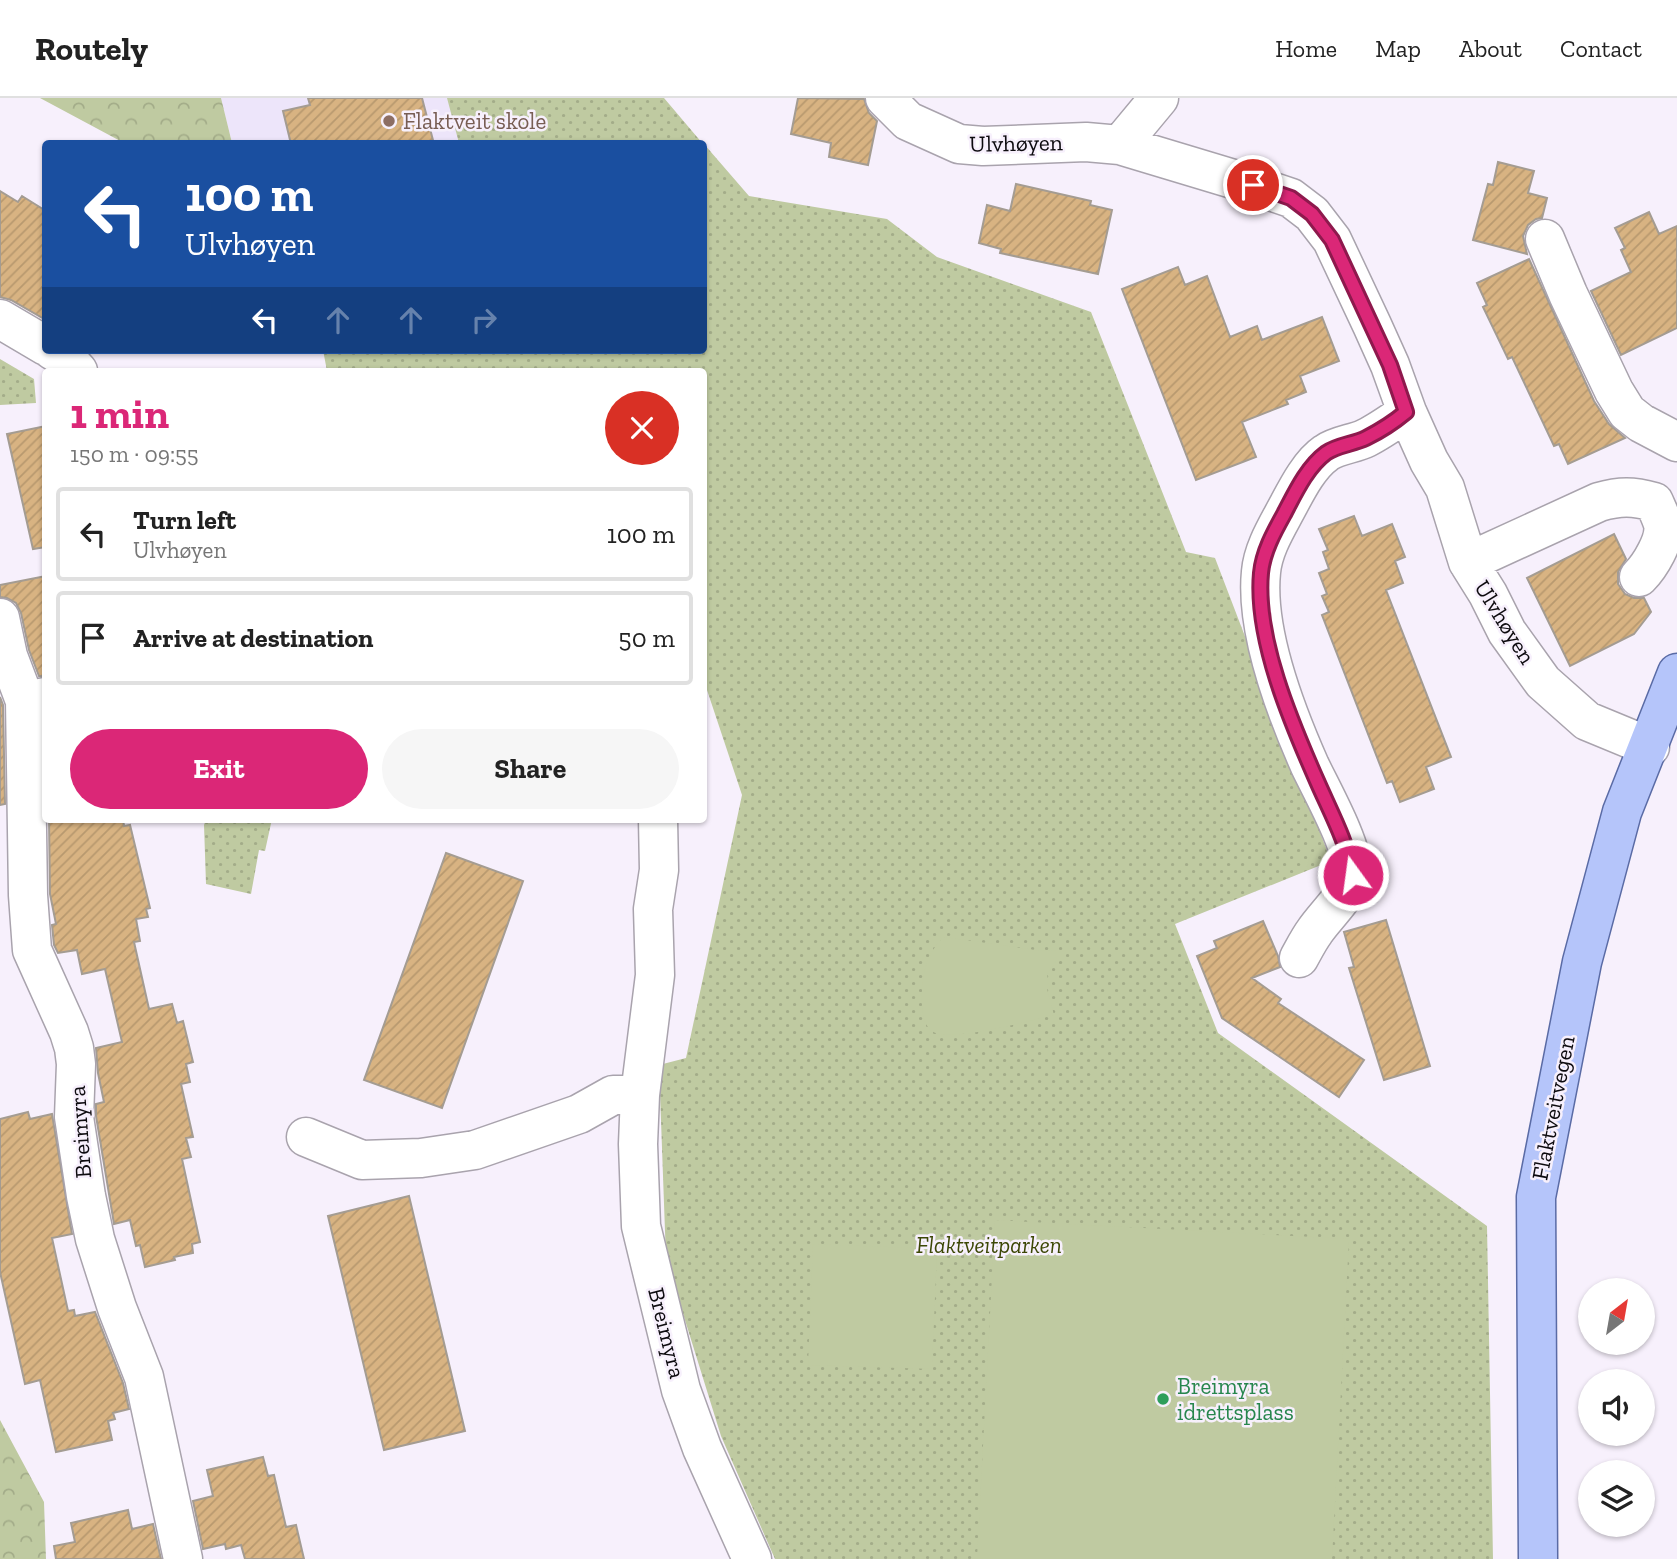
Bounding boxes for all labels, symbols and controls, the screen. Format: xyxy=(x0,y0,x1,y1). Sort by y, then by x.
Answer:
text: Routely xyxy=(35,29,148,68)
text: Home xyxy=(1275,34,1337,63)
text: Map xyxy=(1375,34,1421,63)
text: About xyxy=(1459,34,1522,63)
text: Contact xyxy=(1560,34,1642,63)
place label: Flaktveit skole xyxy=(403,107,546,135)
marker: Flaktveit skole xyxy=(381,113,397,129)
street label: Ulvhøyen xyxy=(969,128,1063,158)
pin xyxy=(1223,155,1283,215)
text: 100 m xyxy=(185,165,313,224)
icon: arrive xyxy=(1234,166,1272,204)
icon: left xyxy=(70,168,161,259)
text: Ulvhøyen xyxy=(185,225,315,263)
icon: left xyxy=(246,301,284,339)
icon: ahead xyxy=(319,301,357,339)
icon: ahead xyxy=(392,301,430,339)
icon: right xyxy=(465,301,503,339)
text: 1 min xyxy=(70,388,169,439)
button: close xyxy=(605,391,679,465)
text: 150 m · 09:55 xyxy=(70,440,199,468)
text: Turn left xyxy=(133,504,236,536)
icon: left xyxy=(74,515,112,553)
text: 100 m xyxy=(607,518,675,550)
text: Ulvhøyen xyxy=(133,536,227,564)
street label: Ulvhøyen xyxy=(1468,575,1542,669)
icon: arrive xyxy=(74,619,112,657)
text: Arrive at destination xyxy=(133,622,373,654)
text: 50 m xyxy=(618,622,675,654)
button: Exit xyxy=(70,729,368,809)
button: Share xyxy=(382,729,679,809)
position arrow xyxy=(1316,838,1390,912)
street label: Flaktveitvegen xyxy=(1525,1033,1581,1183)
street label: Breimyra xyxy=(63,1085,97,1179)
park label: Flaktveitparken xyxy=(916,1231,1062,1259)
north arrow xyxy=(1578,1278,1656,1354)
map controls xyxy=(1578,1278,1655,1537)
street label: Breimyra xyxy=(642,1285,692,1381)
button: sound xyxy=(1578,1369,1655,1446)
place label: Breimyra idrettsplass xyxy=(1177,1372,1294,1426)
marker: Breimyra idrettsplass xyxy=(1155,1391,1171,1407)
button: layers xyxy=(1578,1460,1655,1537)

